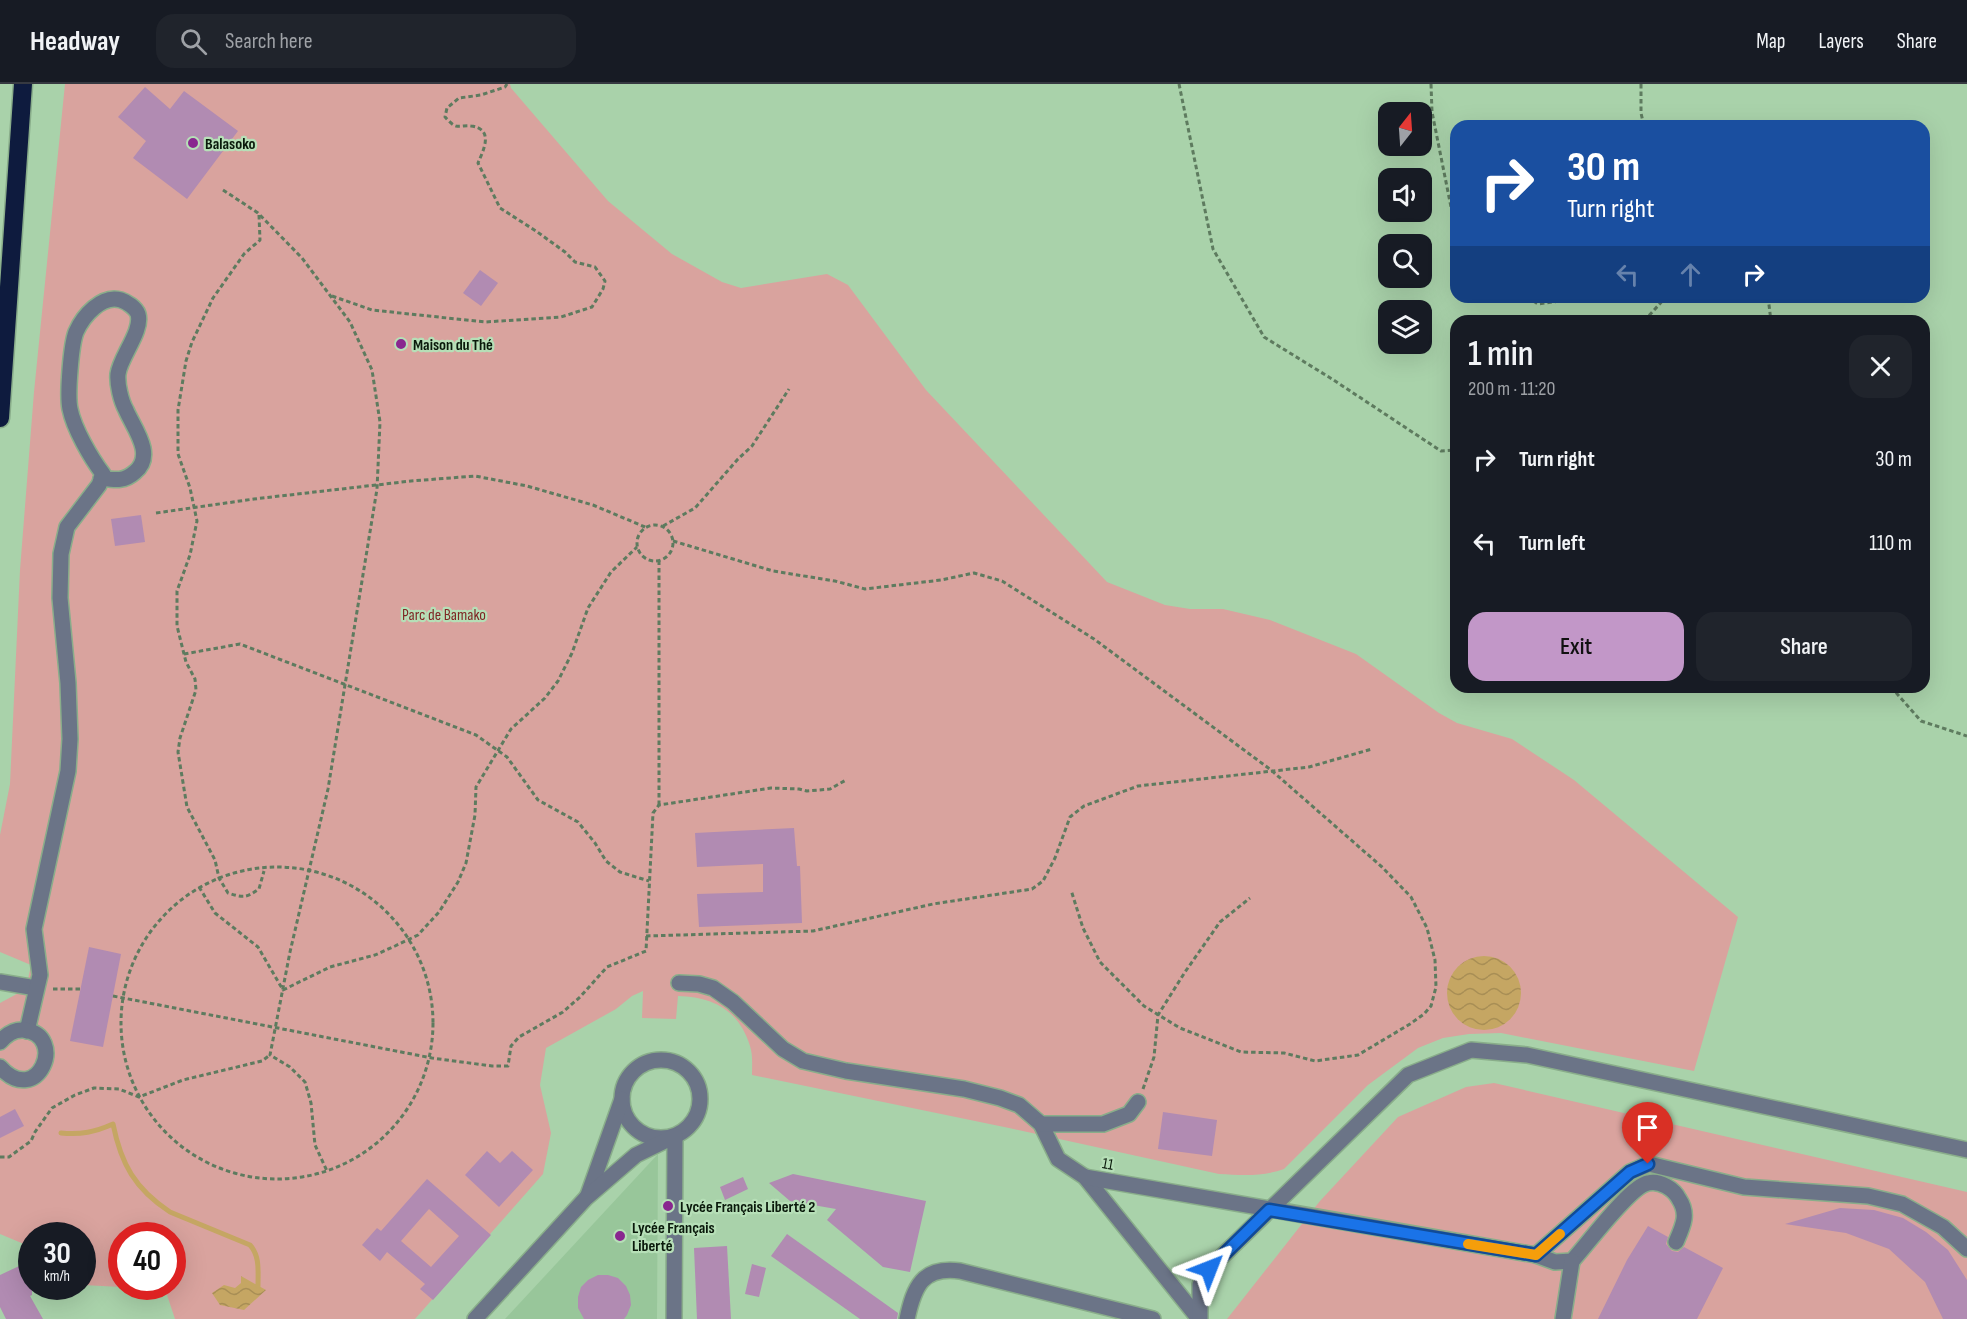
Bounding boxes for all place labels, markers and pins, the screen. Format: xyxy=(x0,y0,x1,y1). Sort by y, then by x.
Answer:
place label: Balasoko xyxy=(205,135,256,154)
marker: Balasoko xyxy=(186,136,200,150)
place label: Maison du Thé xyxy=(413,336,493,355)
marker: Maison du Thé xyxy=(394,337,408,351)
pin xyxy=(1622,1102,1673,1164)
place label: Lycée Français Liberté 2 xyxy=(680,1198,815,1217)
marker: Lycée Français Liberté 2 xyxy=(661,1199,675,1213)
place label: Lycée Français Liberté xyxy=(632,1219,715,1256)
marker: Lycée Français Liberté xyxy=(613,1229,627,1243)

